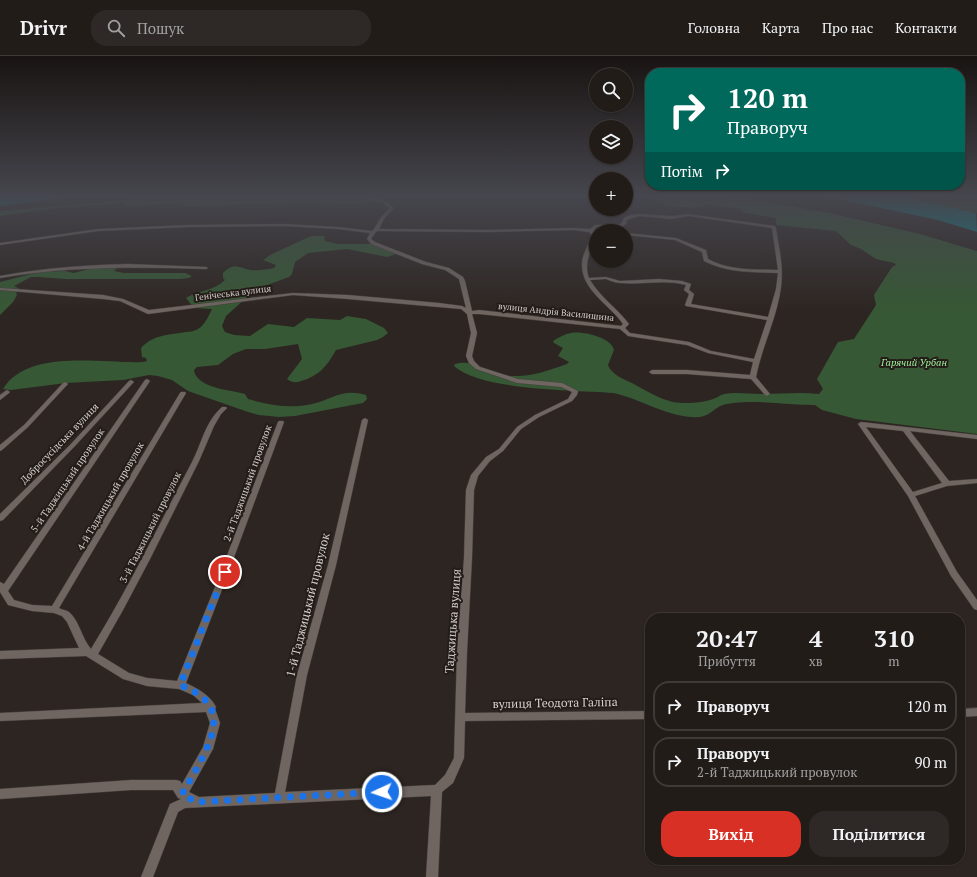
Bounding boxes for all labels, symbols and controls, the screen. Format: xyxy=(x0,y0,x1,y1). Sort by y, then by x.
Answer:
search box xyxy=(91,10,371,46)
text: Drivr xyxy=(20,15,67,40)
icon: search xyxy=(105,17,127,39)
text: Пошук xyxy=(137,18,184,38)
text: Головна xyxy=(688,18,740,37)
text: Карта xyxy=(762,18,800,37)
text: Про нас xyxy=(822,18,873,37)
text: Контакти xyxy=(895,18,957,37)
map controls xyxy=(589,68,633,268)
button: search xyxy=(589,68,633,112)
text: 120 m xyxy=(727,79,808,116)
icon: right xyxy=(661,84,713,136)
text: Праворуч xyxy=(727,115,808,139)
button: layers xyxy=(589,120,633,164)
icon: right xyxy=(711,160,733,182)
text: Потім xyxy=(661,161,703,181)
button: + xyxy=(589,172,633,216)
button: − xyxy=(589,224,633,268)
street label: Генічеська вулиця xyxy=(194,282,272,304)
street label: вулиця Андрія Василишина xyxy=(497,300,615,324)
park label: Гарячий Урбан xyxy=(880,356,947,369)
street label: Добросусідська вулиця xyxy=(17,400,101,487)
street label: 2-й Таджицький провулок xyxy=(220,423,275,543)
street label: 5-й Таджицький провулок xyxy=(28,425,108,535)
street label: 4-й Таджицький провулок xyxy=(74,439,147,553)
street label: 3-й Таджицький провулок xyxy=(117,469,184,585)
street label: 1-й Таджицький провулок xyxy=(282,531,333,678)
pin xyxy=(208,555,242,589)
icon: arrive xyxy=(214,561,236,583)
street label: Таджицька вулиця xyxy=(441,568,464,674)
text: 20:47 xyxy=(696,622,758,654)
text: 4 xyxy=(809,622,823,654)
text: 310 xyxy=(874,622,914,654)
text: Прибуття xyxy=(698,652,756,670)
text: хв xyxy=(809,652,823,670)
text: m xyxy=(888,652,899,670)
street label: вулиця Теодота Галіпа xyxy=(492,694,618,711)
icon: right xyxy=(663,695,685,717)
text: Праворуч xyxy=(697,696,770,716)
text: 120 m xyxy=(906,696,947,716)
text: Праворуч xyxy=(697,743,770,763)
icon: right xyxy=(663,751,685,773)
text: 90 m xyxy=(914,752,947,772)
text: 2-й Таджицький провулок xyxy=(697,763,857,781)
position arrow xyxy=(361,771,403,813)
button: Вихід xyxy=(661,811,801,857)
button: Поділитися xyxy=(809,811,949,857)

